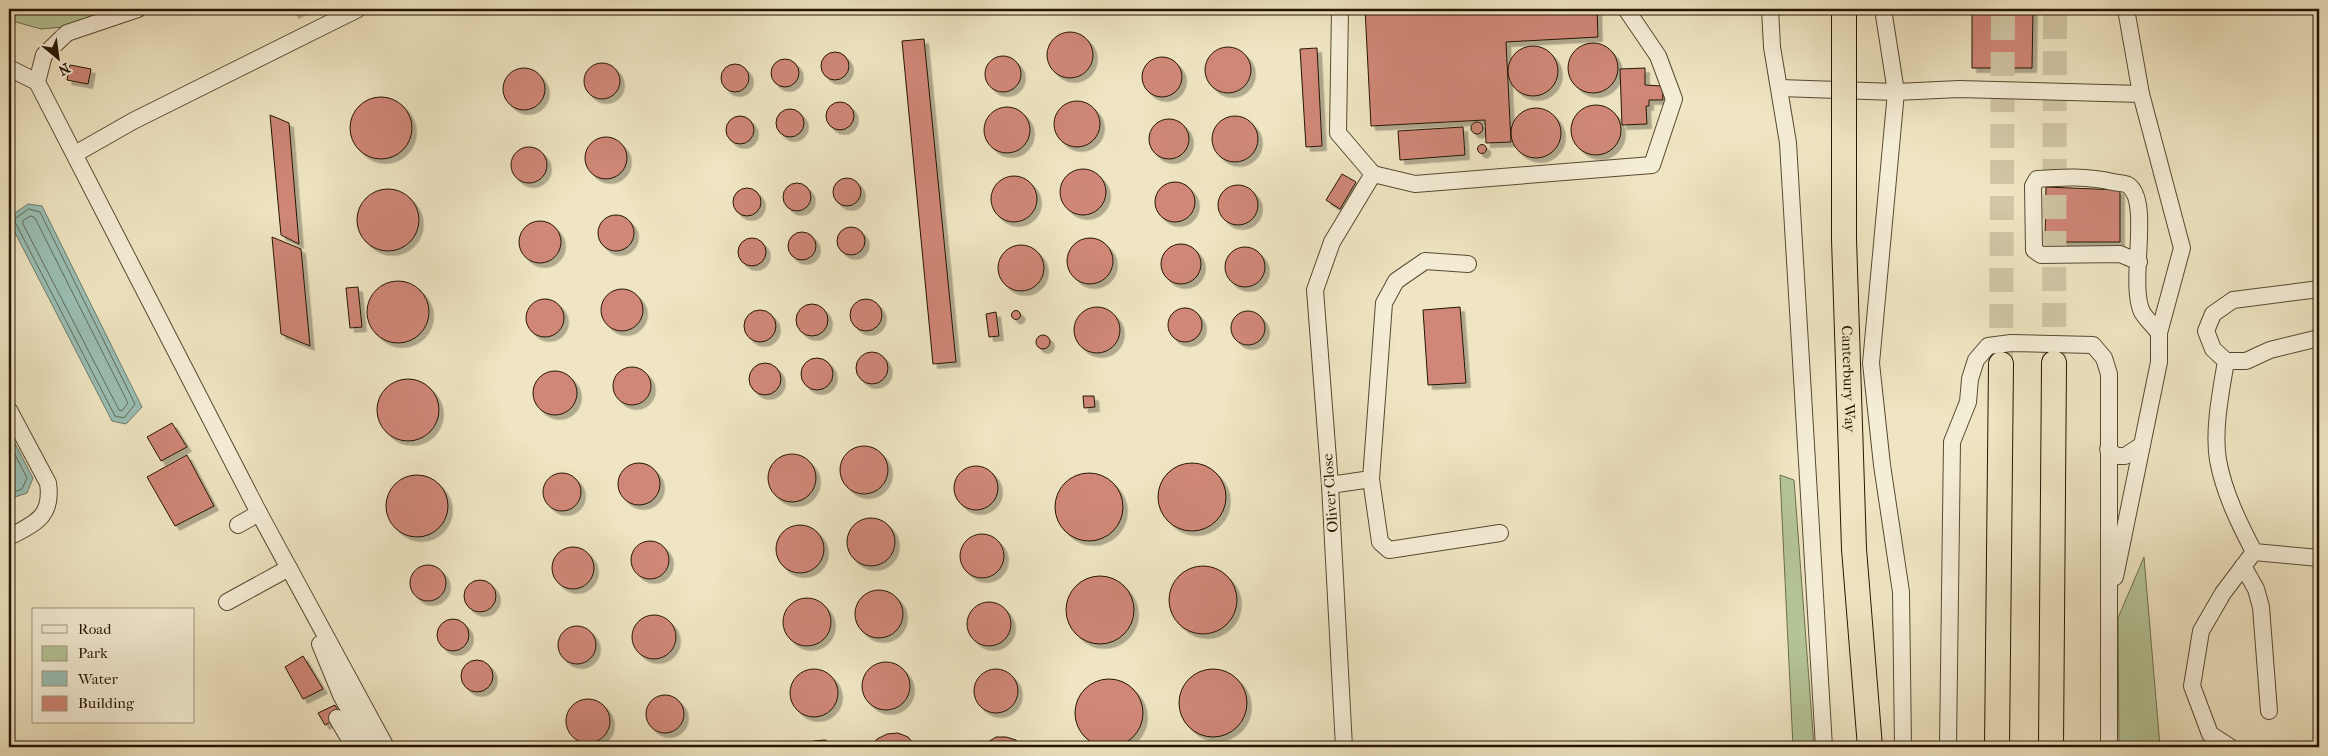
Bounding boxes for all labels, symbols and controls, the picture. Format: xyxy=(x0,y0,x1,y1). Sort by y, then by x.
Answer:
north arrow xyxy=(32,32,82,82)
text: N xyxy=(55,59,73,79)
street label: Canterbury Way xyxy=(1838,325,1859,434)
street label: Oliver Close xyxy=(1318,452,1342,533)
legend xyxy=(32,608,195,724)
text: Road xyxy=(78,620,112,638)
text: Park xyxy=(78,644,108,662)
text: Water xyxy=(77,670,118,688)
text: Building xyxy=(78,694,135,712)

